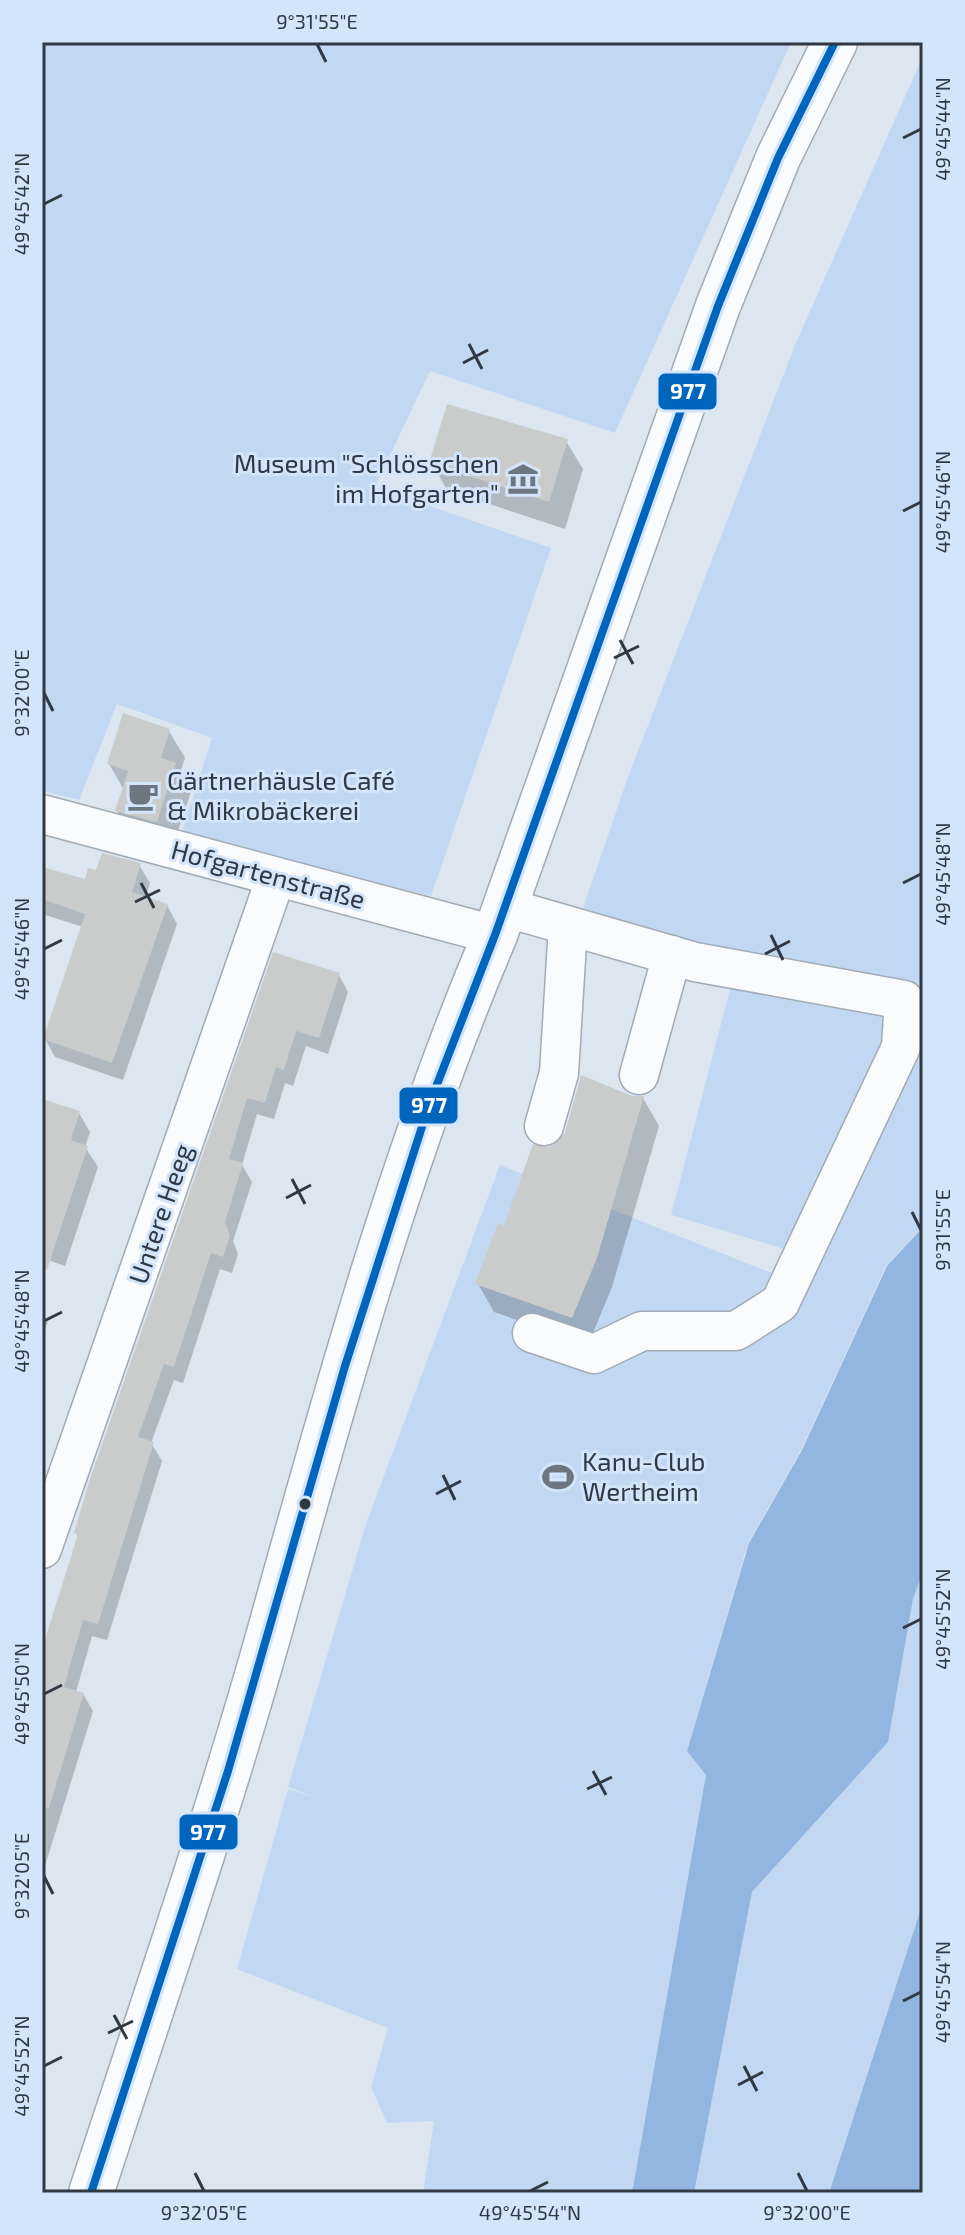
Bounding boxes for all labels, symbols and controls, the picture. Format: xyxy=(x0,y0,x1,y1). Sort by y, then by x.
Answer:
text: 9°31'55"E xyxy=(276,9,358,33)
text: 49°45'44"N xyxy=(930,77,954,181)
text: 49°45'42"N xyxy=(9,153,33,255)
line badge: 977 xyxy=(657,372,718,411)
text: 977 xyxy=(670,377,706,403)
place label: Museum "Schlösschen im Hofgarten" xyxy=(234,447,499,508)
text: 49°45'46"N xyxy=(930,451,954,553)
museum icon: Museum "Schlösschen im Hofgarten" xyxy=(506,462,540,496)
text: 9°32'00"E xyxy=(9,649,33,737)
place label: Gärtnerhäusle Café & Mikrobäckerei xyxy=(167,764,395,825)
cafe icon: Gärtnerhäusle Café & Mikrobäckerei xyxy=(126,779,160,813)
text: 49°45'48"N xyxy=(930,822,954,926)
street label: Hofgartenstraße xyxy=(168,833,369,914)
text: 49°45'46"N xyxy=(9,898,33,1000)
line badge: 977 xyxy=(398,1086,459,1125)
text: 977 xyxy=(411,1091,447,1117)
street label: Untere Heeg xyxy=(121,1139,198,1288)
text: 9°31'55"E xyxy=(930,1189,954,1271)
text: 49°45'48"N xyxy=(9,1269,33,1373)
place label: Kanu-Club Wertheim xyxy=(582,1445,705,1506)
sports icon: Kanu-Club Wertheim xyxy=(541,1460,575,1494)
unlabelled marker xyxy=(297,1496,313,1512)
text: 49°45'52"N xyxy=(930,1568,954,1670)
text: 49°45'50"N xyxy=(9,1643,33,1745)
line badge: 977 xyxy=(178,1813,239,1851)
text: 977 xyxy=(190,1818,226,1844)
text: 9°32'05"E xyxy=(9,1833,33,1919)
text: 49°45'54"N xyxy=(930,1941,954,2043)
text: 49°45'52"N xyxy=(9,2015,33,2117)
text: 9°32'05"E xyxy=(161,2200,247,2224)
text: 49°45'54"N xyxy=(479,2200,581,2224)
text: 9°32'00"E xyxy=(763,2200,851,2224)

